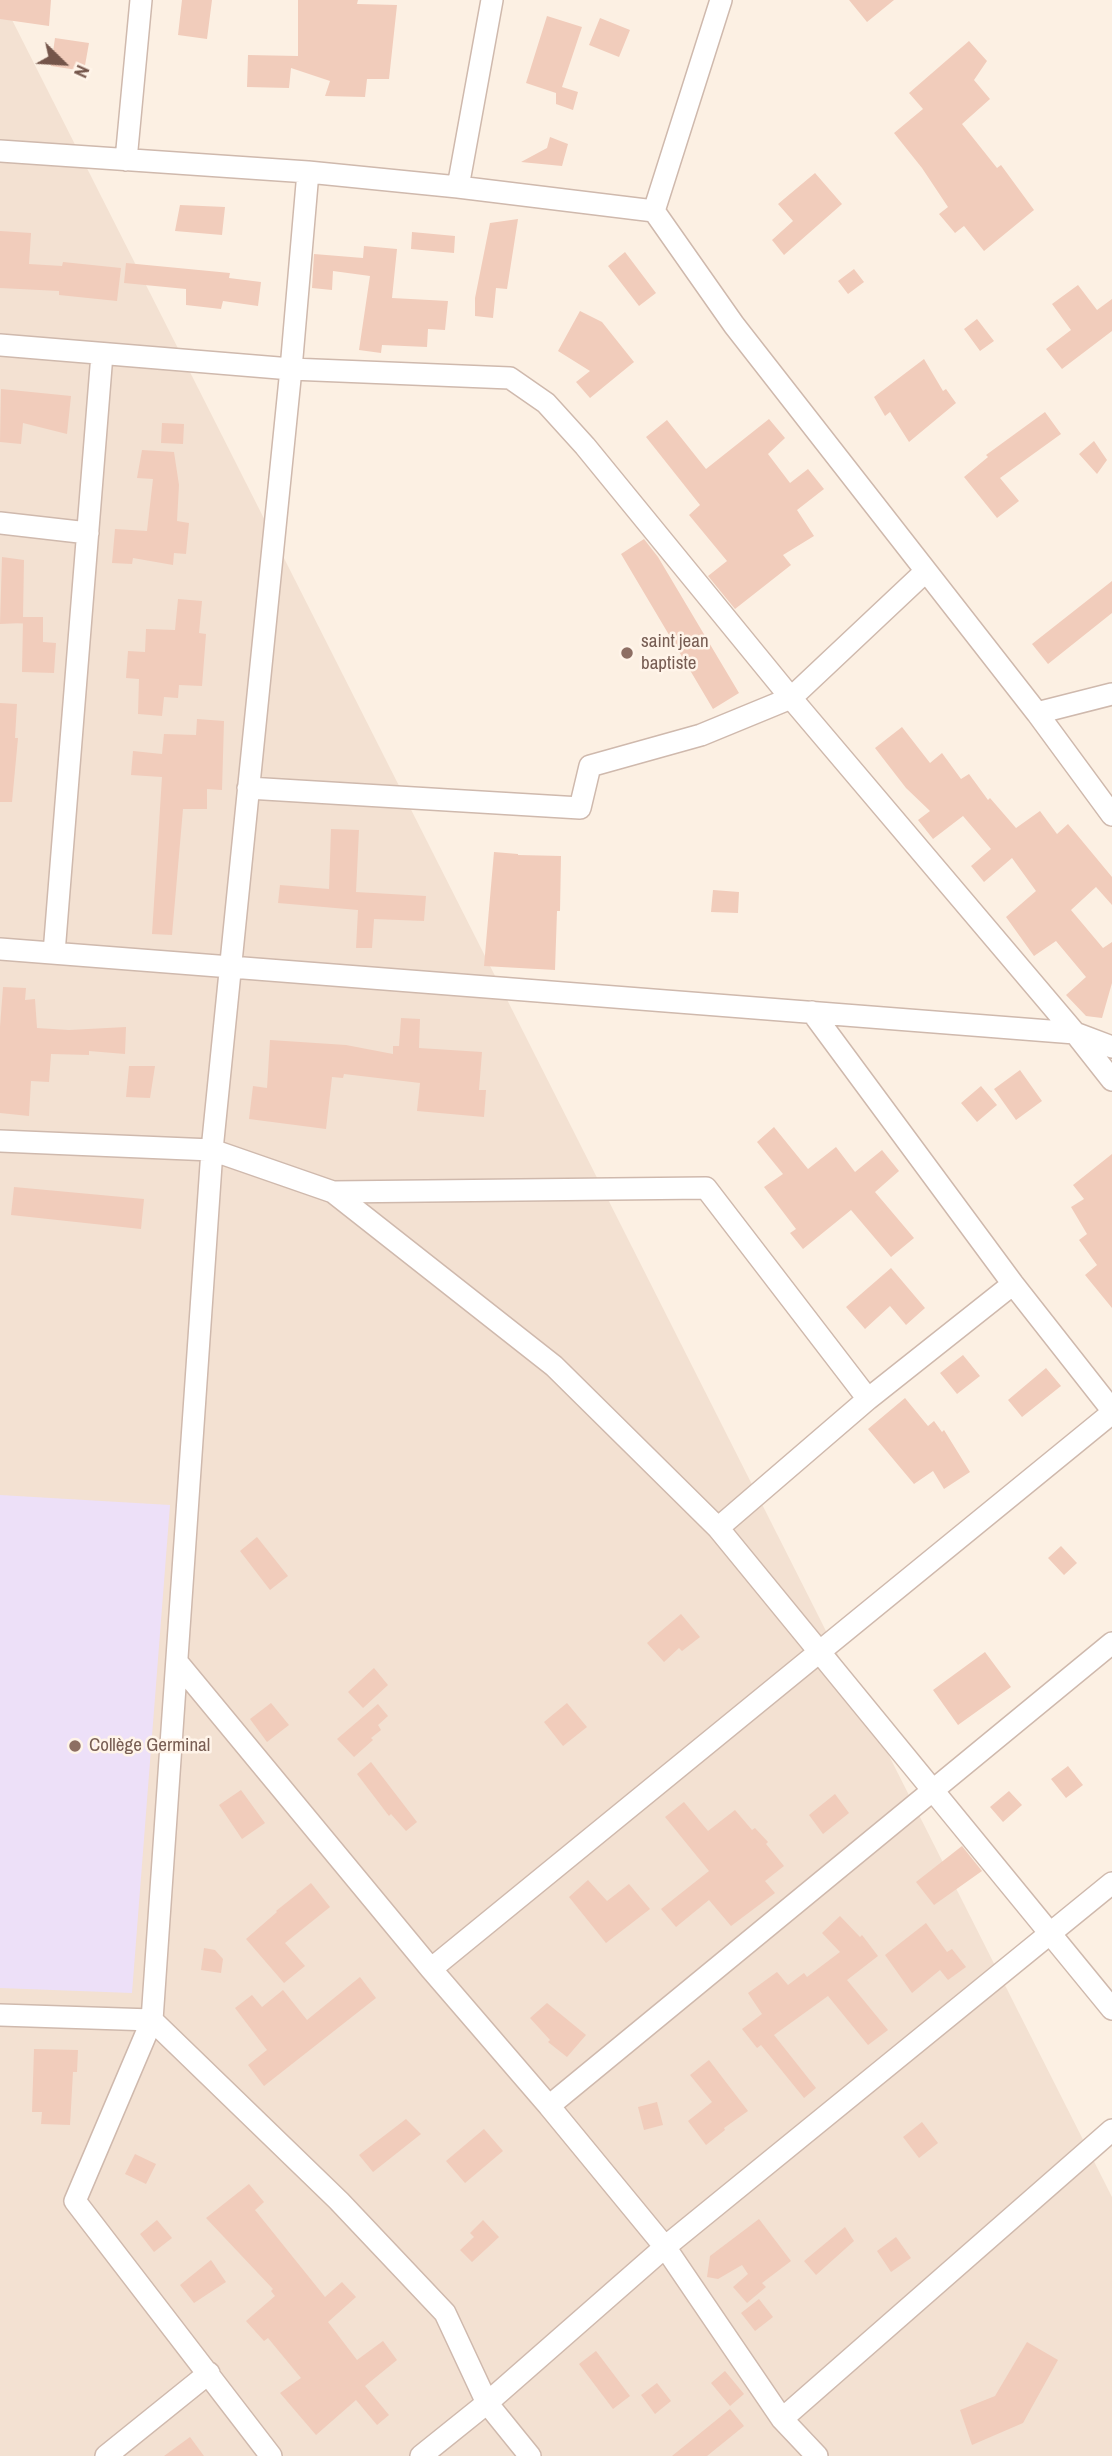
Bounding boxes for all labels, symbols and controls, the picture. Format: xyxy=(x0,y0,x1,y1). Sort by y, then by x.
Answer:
north arrow xyxy=(28,28,98,98)
text: N xyxy=(68,61,96,82)
place label: saint jean baptiste xyxy=(641,631,709,675)
marker: saint jean baptiste xyxy=(619,645,635,661)
place label: Collège Germinal xyxy=(89,1735,210,1757)
marker: Collège Germinal xyxy=(67,1738,83,1754)

